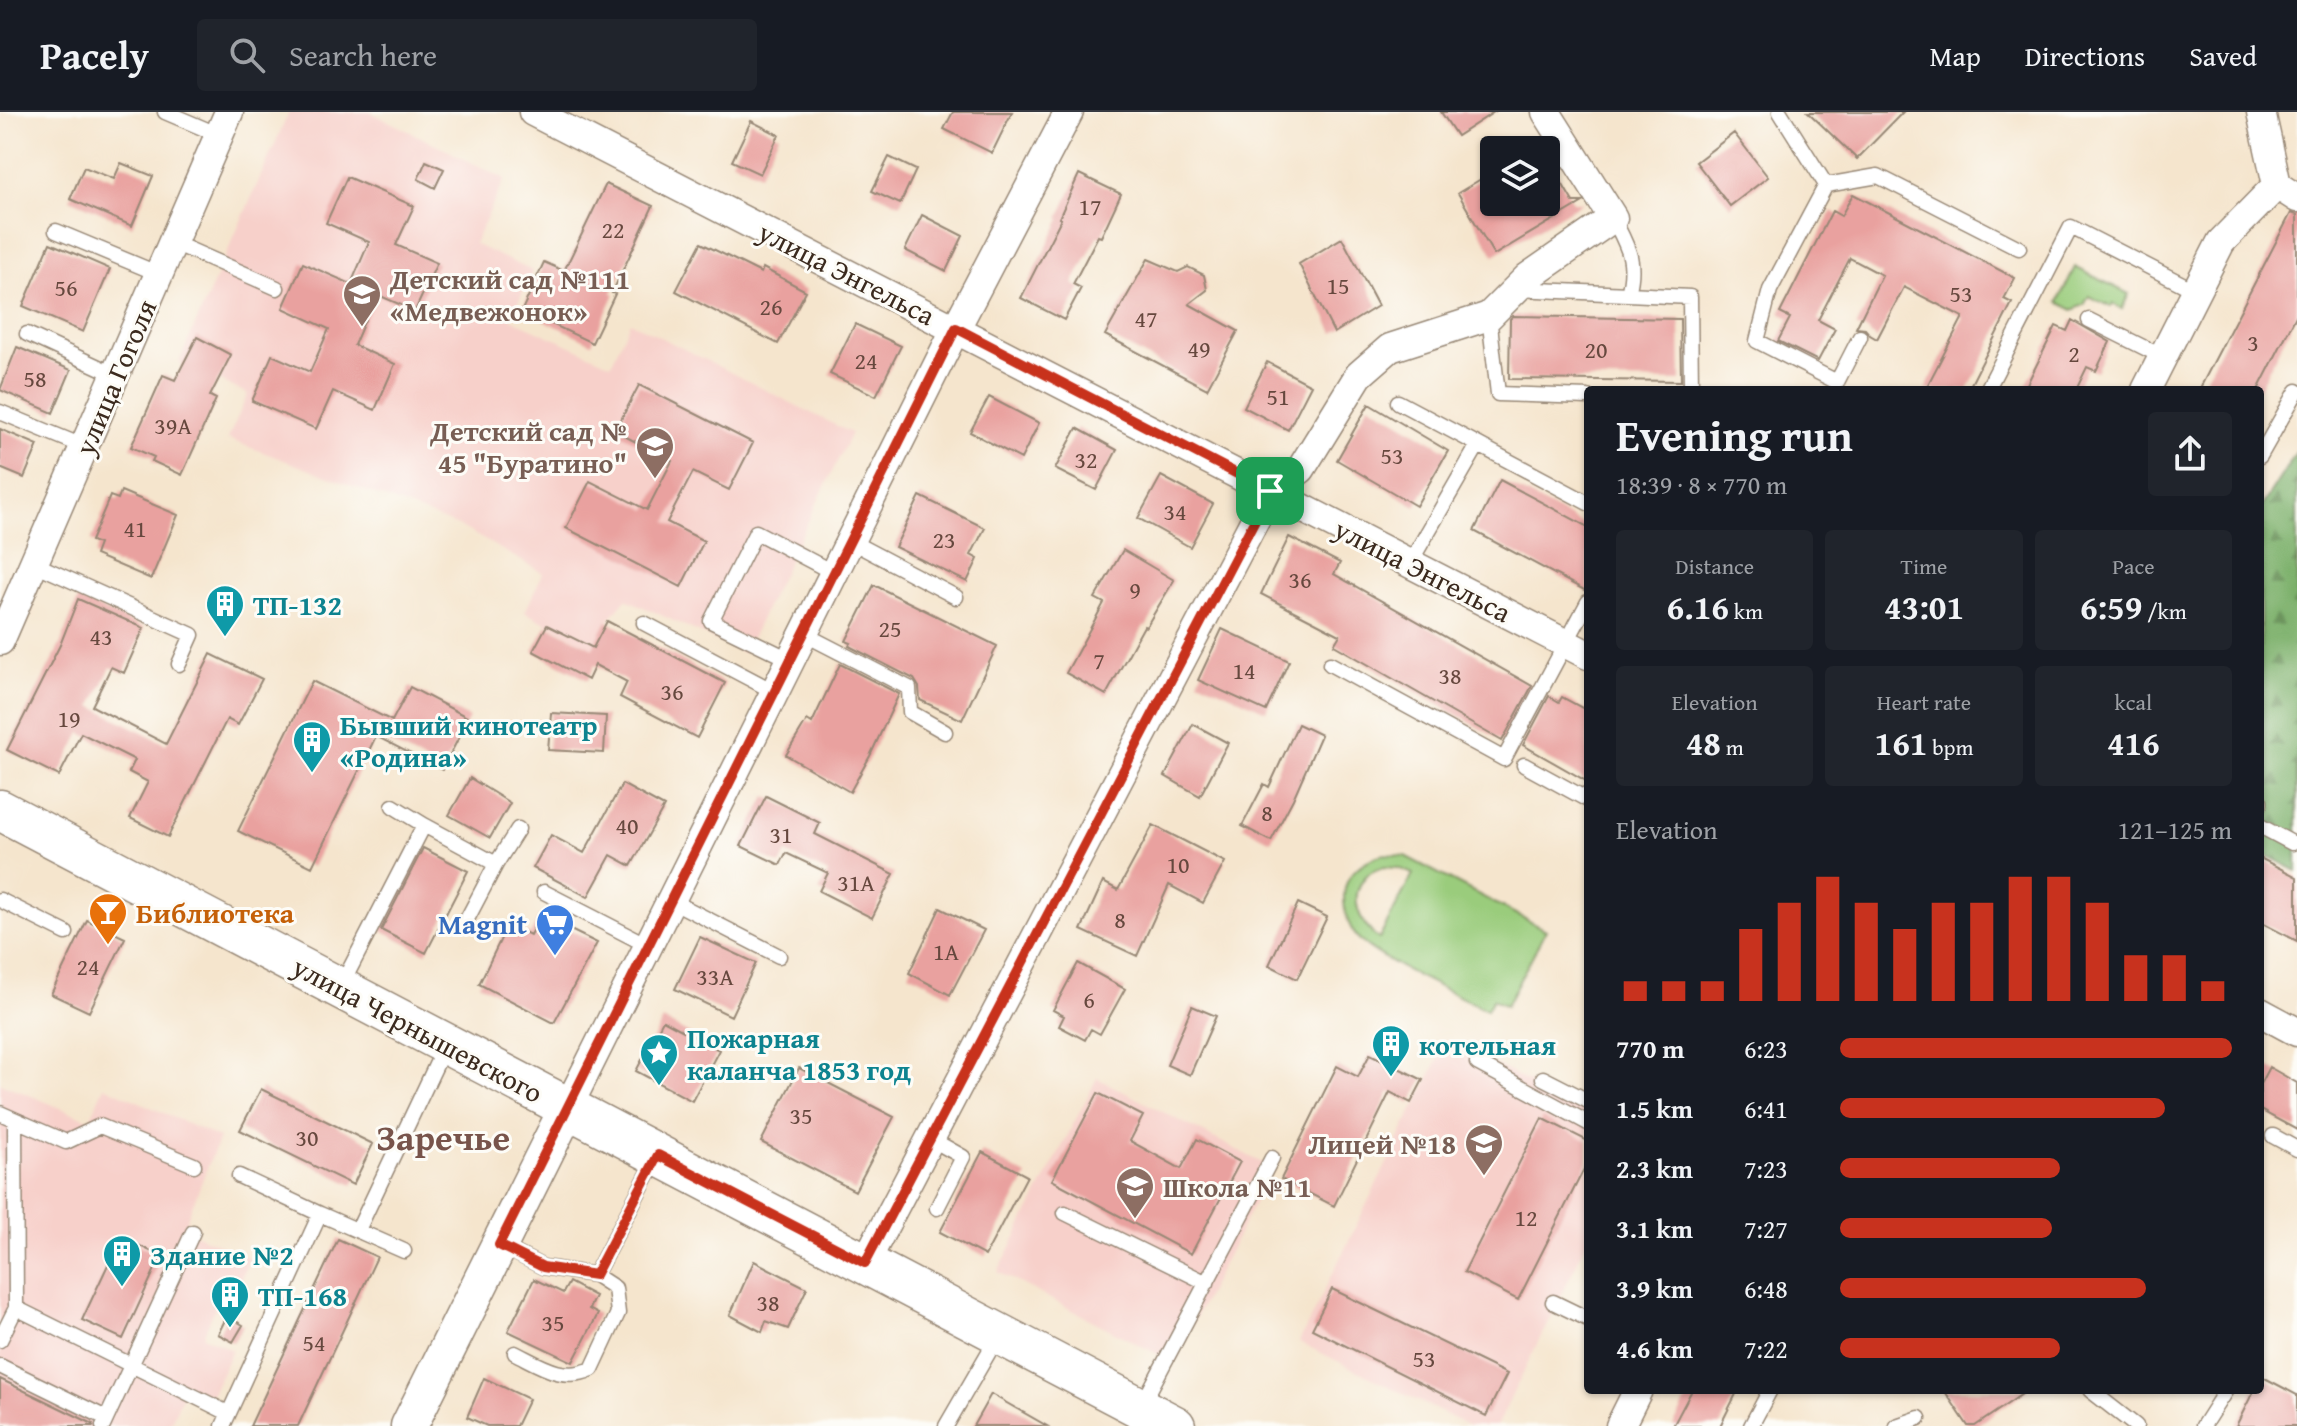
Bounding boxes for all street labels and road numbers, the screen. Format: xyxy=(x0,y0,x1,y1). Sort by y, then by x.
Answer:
street label: улица Энгельса xyxy=(751,210,943,335)
street label: улица Гоголя xyxy=(63,293,166,462)
street label: улица Энгельса xyxy=(1327,507,1519,632)
street label: улица Чернышевского xyxy=(285,945,551,1112)

